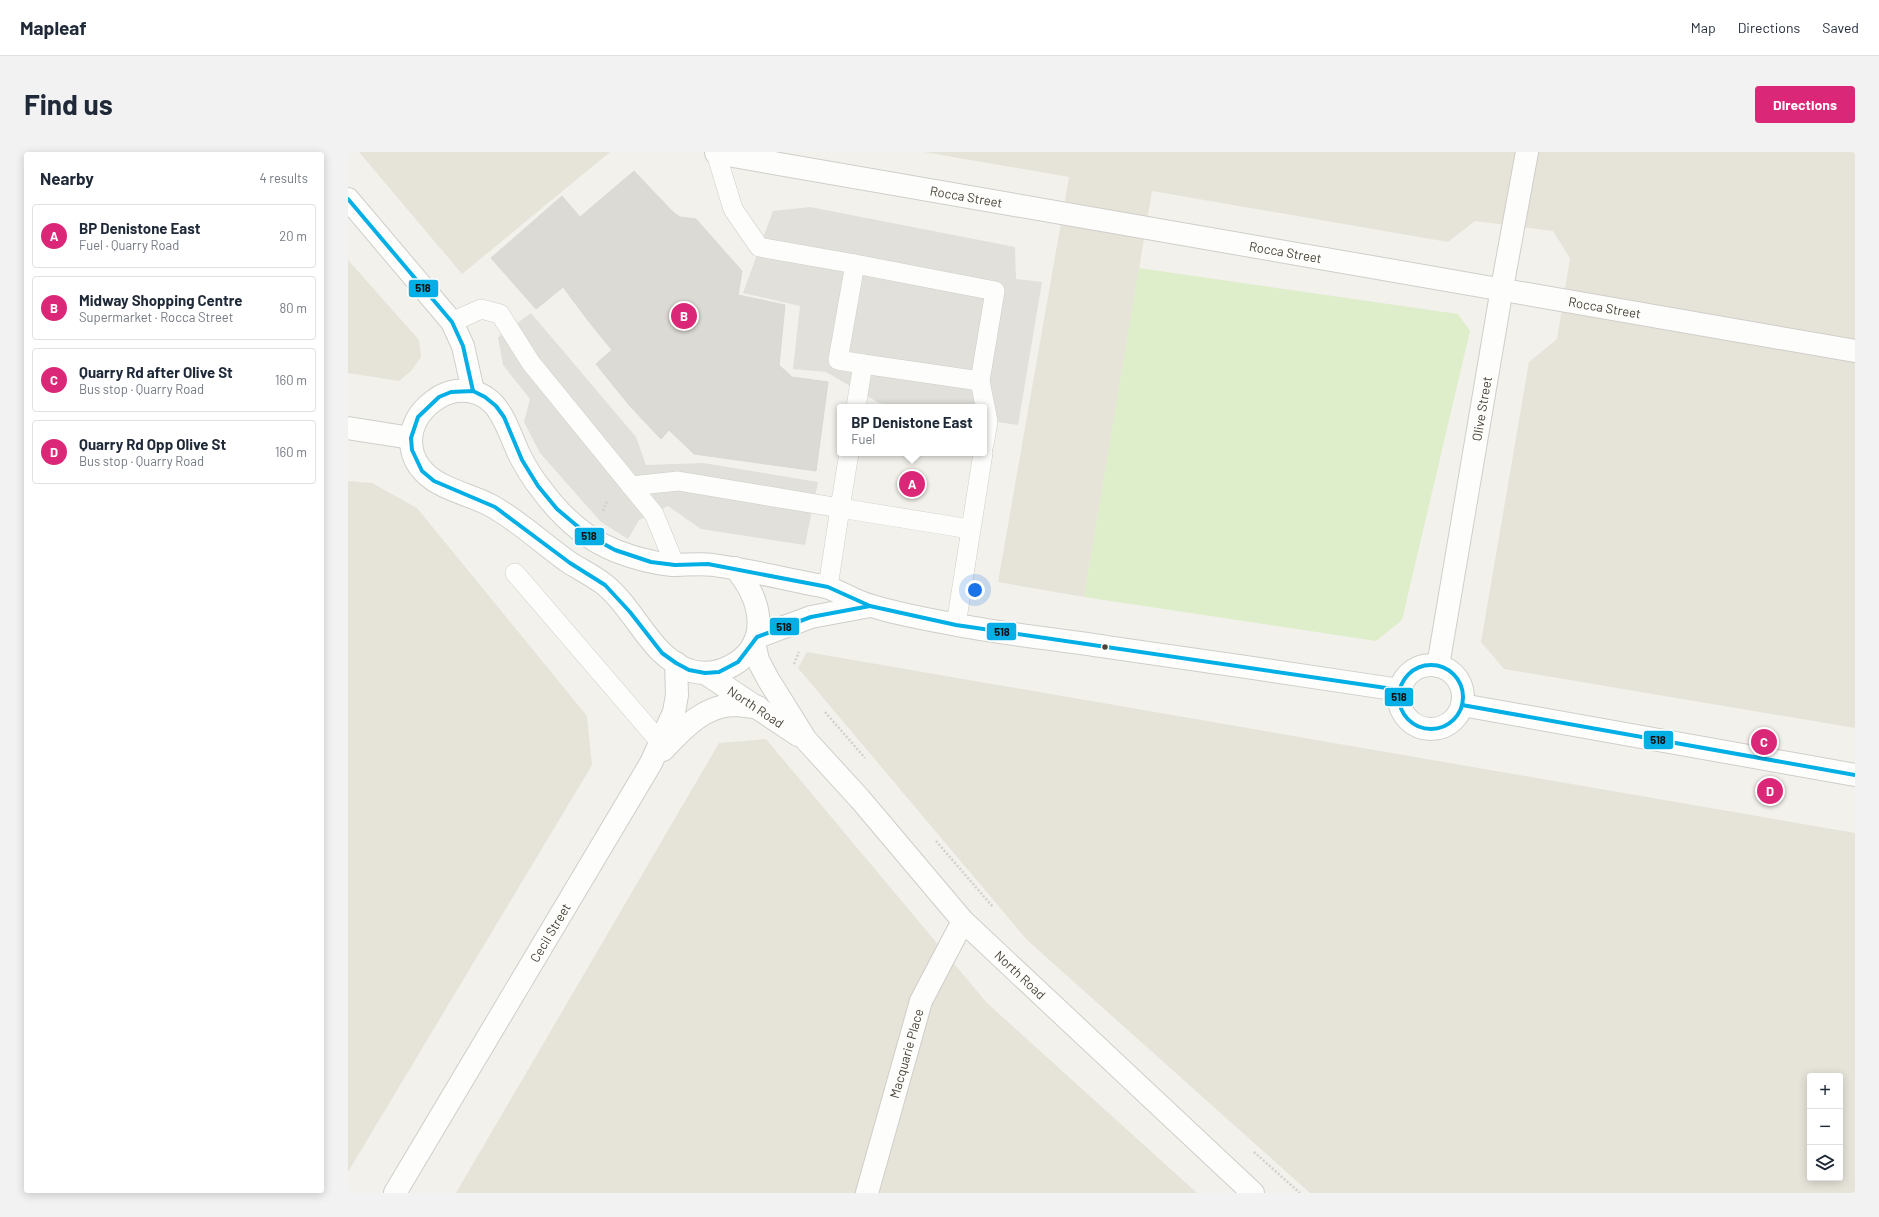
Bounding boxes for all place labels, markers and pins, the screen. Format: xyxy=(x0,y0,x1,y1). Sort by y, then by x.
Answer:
pin: B xyxy=(671,301,697,331)
pin: A xyxy=(899,469,925,499)
unlabelled marker xyxy=(1100,642,1110,652)
pin: C xyxy=(1751,727,1777,757)
pin: D xyxy=(1757,776,1783,806)

